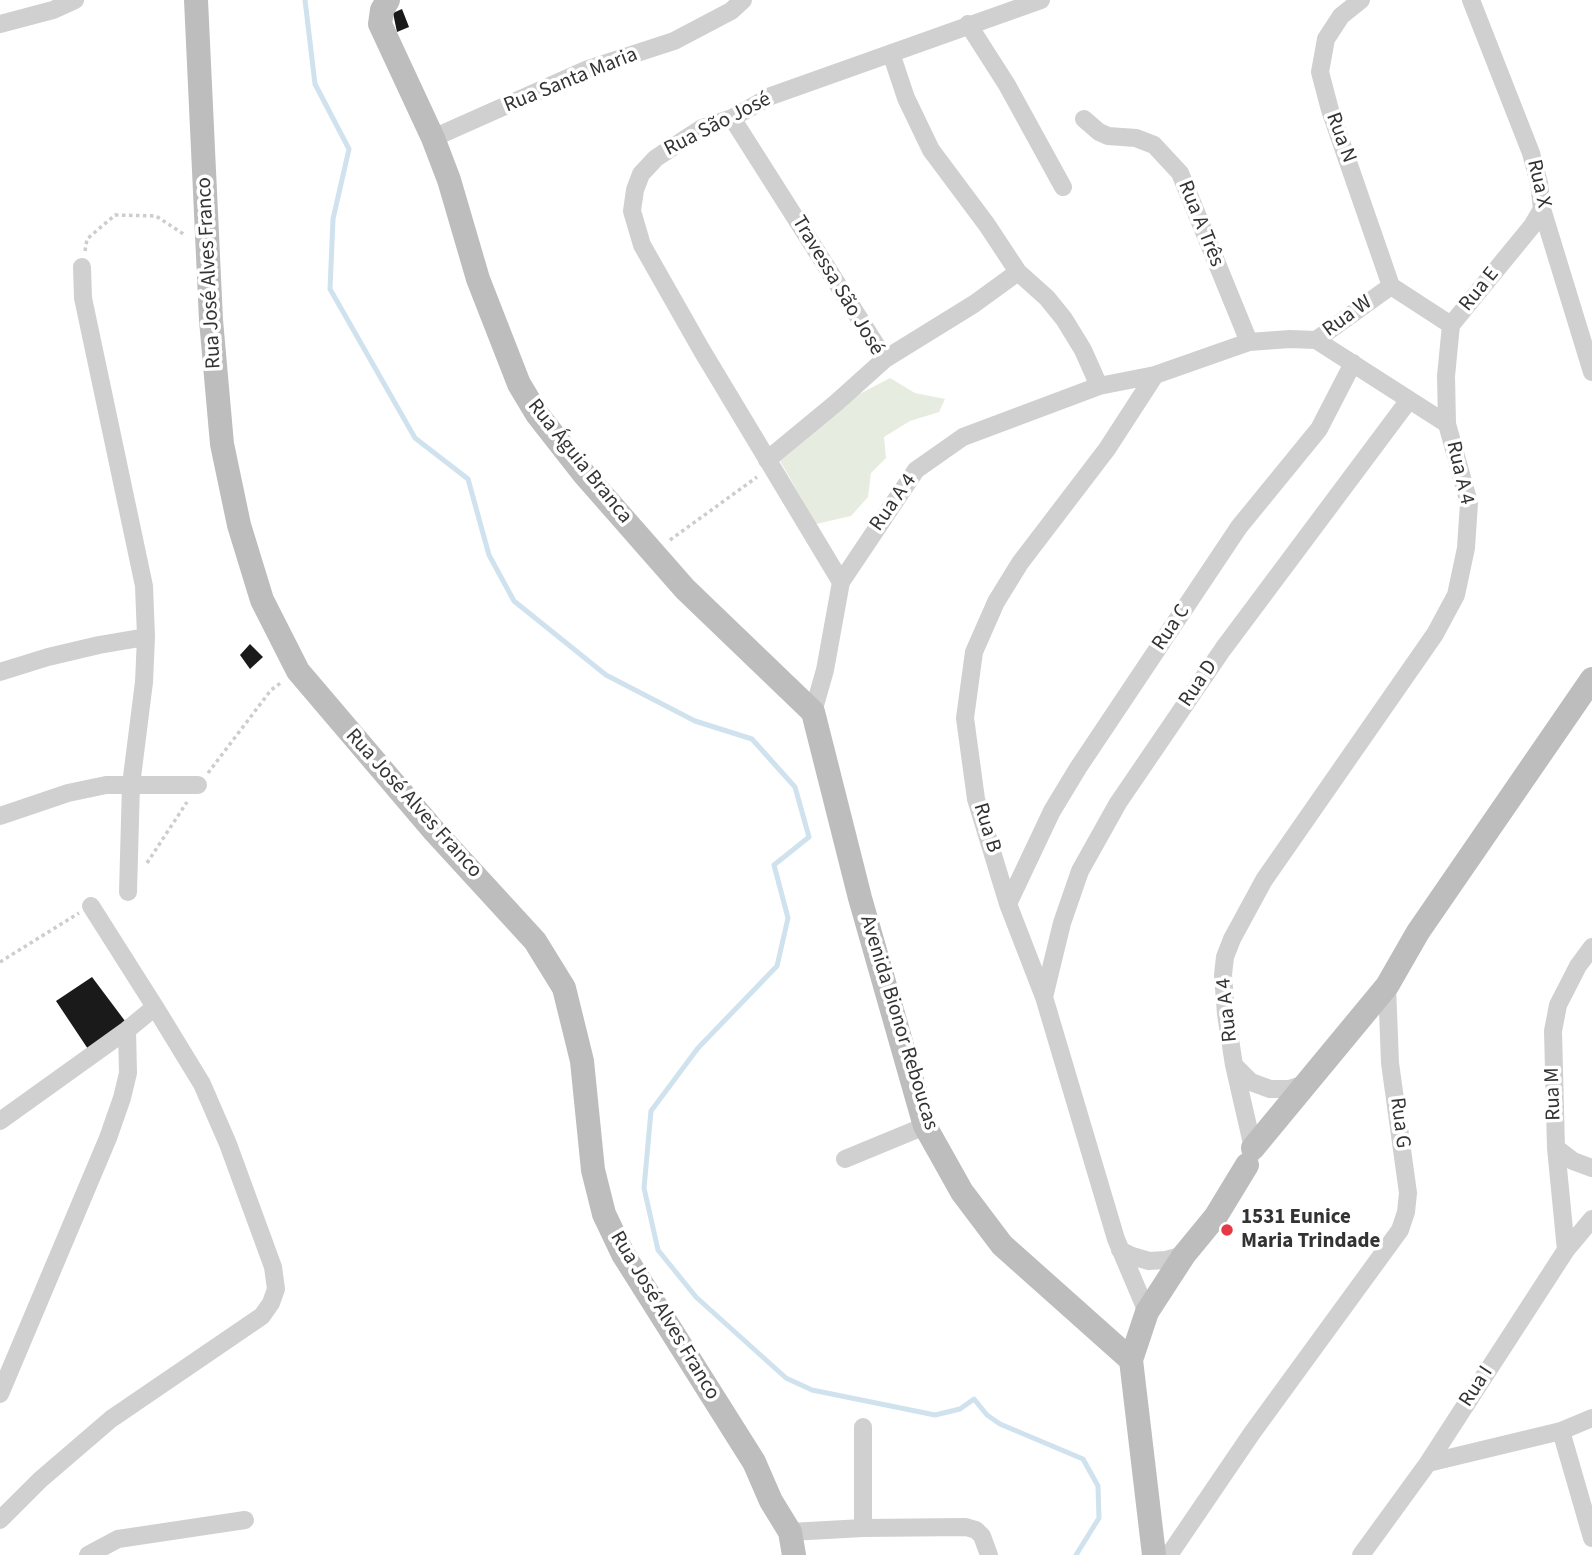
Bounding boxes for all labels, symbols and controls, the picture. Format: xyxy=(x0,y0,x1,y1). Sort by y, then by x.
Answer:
street label: Rua Santa Maria xyxy=(501,43,641,119)
street label: Rua São José xyxy=(661,87,775,163)
street label: Rua N xyxy=(1319,109,1361,167)
street label: Rua X xyxy=(1520,157,1556,211)
street label: Rua José Alves Franco xyxy=(192,176,228,370)
street label: Rua A Três xyxy=(1171,177,1229,271)
street label: Travessa São José xyxy=(785,212,889,360)
street label: Rua E xyxy=(1455,263,1505,317)
street label: Rua W xyxy=(1318,291,1378,343)
street label: Rua Águia Branca xyxy=(521,395,637,529)
street label: Rua A 4 xyxy=(1440,439,1478,507)
street label: Rua A 4 xyxy=(865,469,923,537)
street label: Rua C xyxy=(1148,600,1196,656)
street label: Rua D xyxy=(1174,656,1224,712)
street label: Rua José Alves Franco xyxy=(339,724,487,884)
street label: Rua B xyxy=(967,800,1005,856)
street label: Avenida Bionor Reboucas xyxy=(853,913,943,1133)
street label: Rua A 4 xyxy=(1212,977,1244,1043)
street label: Rua M xyxy=(1540,1067,1568,1121)
street label: Rua G xyxy=(1383,1096,1415,1150)
place label: 1531 Eunice Maria Trindade xyxy=(1241,1205,1380,1255)
marker: 1531 Eunice Maria Trindade xyxy=(1219,1222,1235,1238)
street label: Rua José Alves Franco xyxy=(604,1227,724,1405)
street label: Rua I xyxy=(1455,1362,1499,1412)

